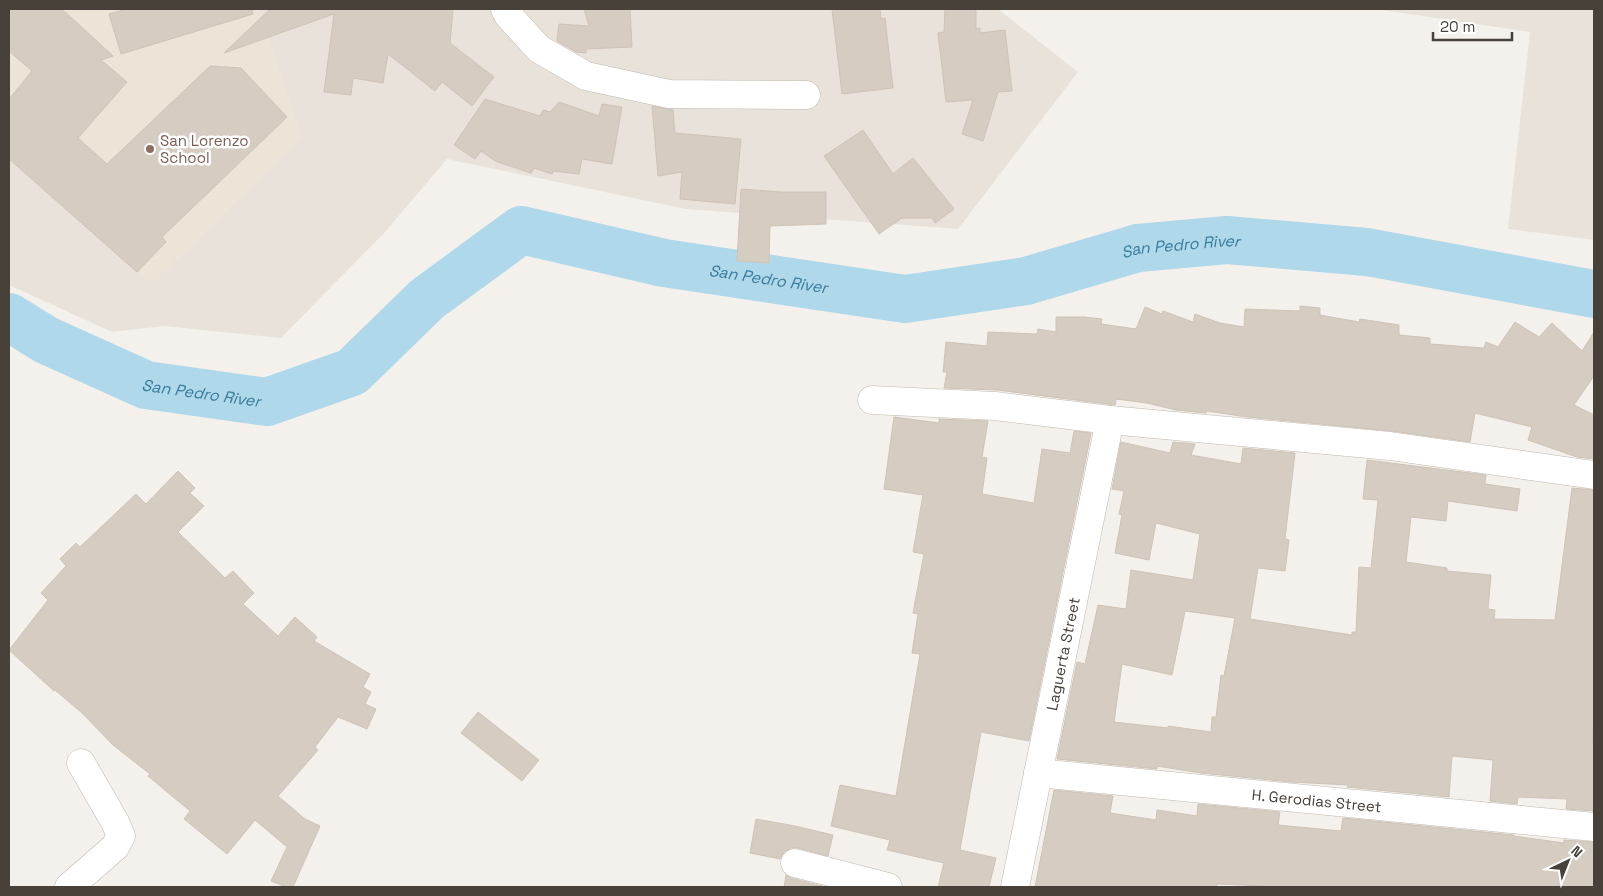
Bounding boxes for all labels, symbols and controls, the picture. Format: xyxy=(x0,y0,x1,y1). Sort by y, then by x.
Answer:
scale bar xyxy=(1433,10,1512,42)
text: 20 m xyxy=(1440,17,1475,36)
place label: San Lorenzo School xyxy=(160,131,249,167)
marker: San Lorenzo School xyxy=(144,143,156,155)
water label: San Pedro River xyxy=(1119,229,1243,263)
water label: San Pedro River xyxy=(707,259,831,298)
water label: San Pedro River xyxy=(140,374,264,412)
street label: Laguerta Street xyxy=(1042,595,1083,712)
street label: H. Gerodias Street xyxy=(1251,784,1382,816)
north arrow xyxy=(1543,836,1593,886)
text: N xyxy=(1567,842,1586,861)

